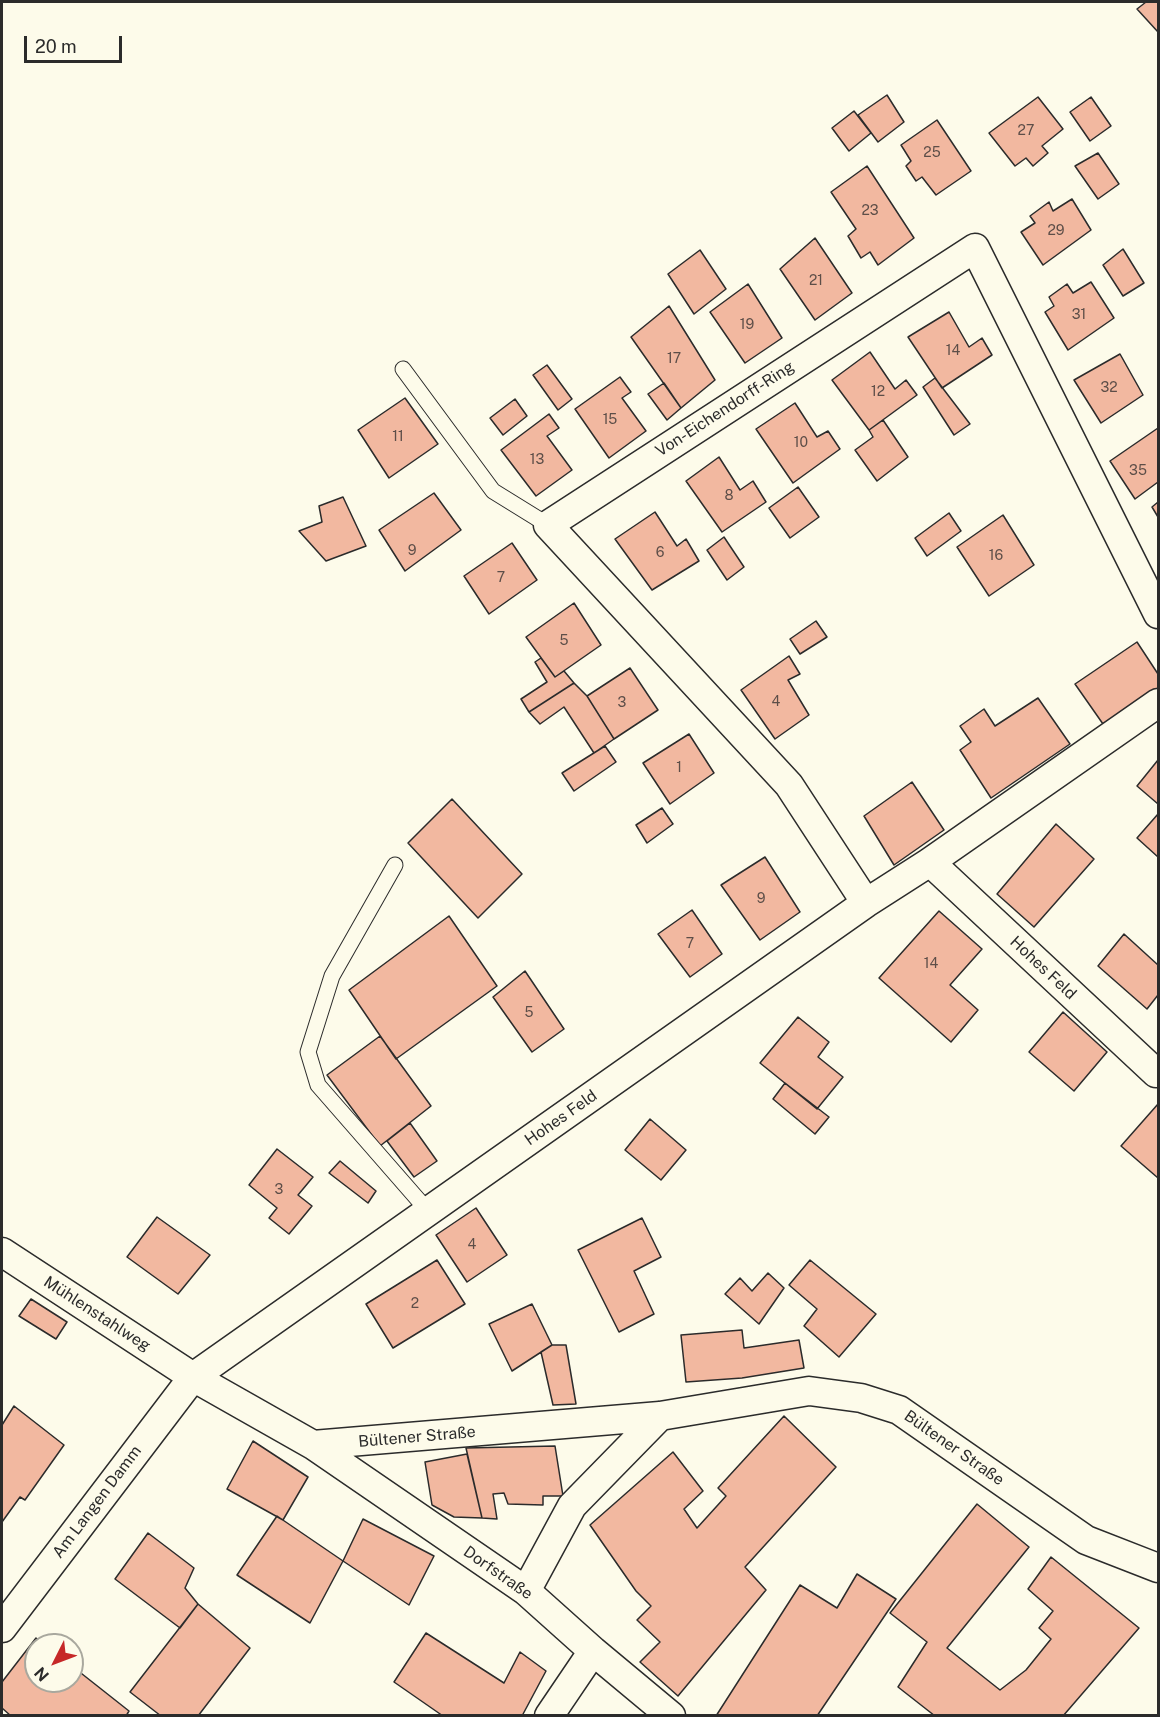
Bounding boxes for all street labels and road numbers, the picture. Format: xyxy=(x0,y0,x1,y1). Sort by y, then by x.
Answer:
street label: Von-Eichendorff-Ring xyxy=(652,357,798,461)
street label: Hohes Feld xyxy=(1006,932,1080,1004)
street label: Hohes Feld xyxy=(521,1086,601,1150)
street label: Mühlenstahlweg xyxy=(40,1272,154,1356)
street label: Bültener Straße xyxy=(900,1406,1008,1490)
street label: Bültener Straße xyxy=(357,1422,477,1452)
street label: Am Langen Damm xyxy=(49,1442,145,1562)
street label: Dorfstraße xyxy=(460,1542,536,1604)

